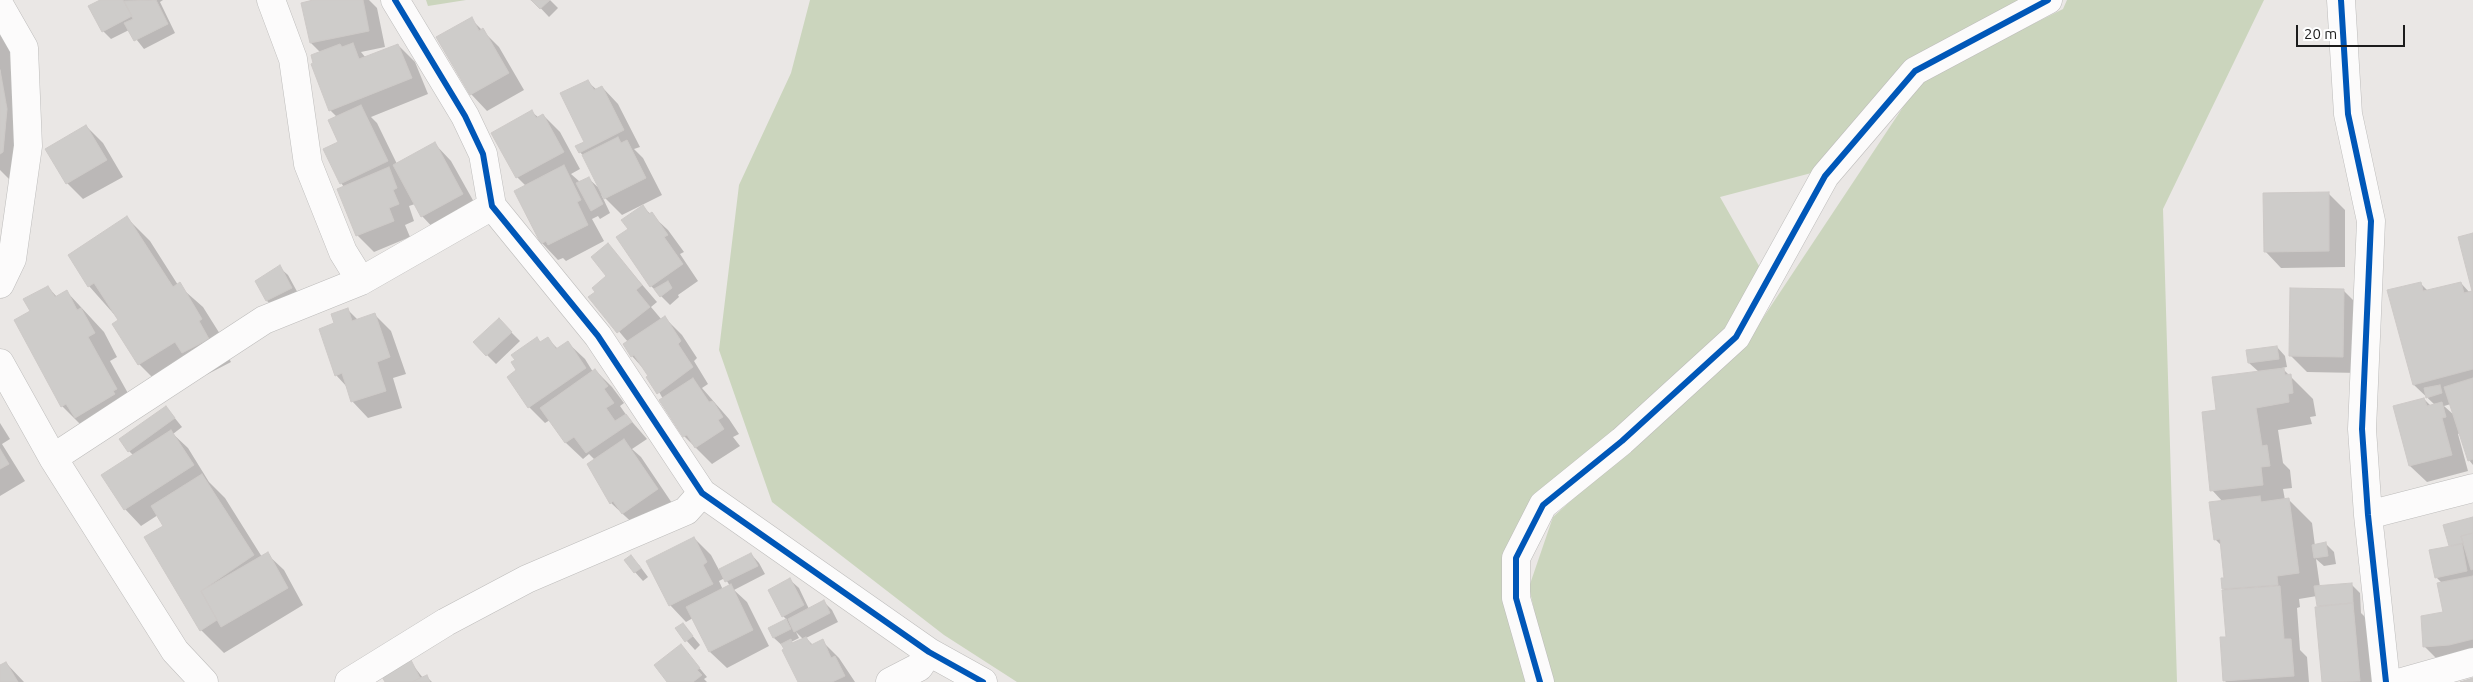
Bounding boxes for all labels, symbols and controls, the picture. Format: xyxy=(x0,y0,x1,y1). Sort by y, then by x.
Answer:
scale bar xyxy=(2298,15,2407,47)
text: 20 m xyxy=(2304,25,2337,42)

